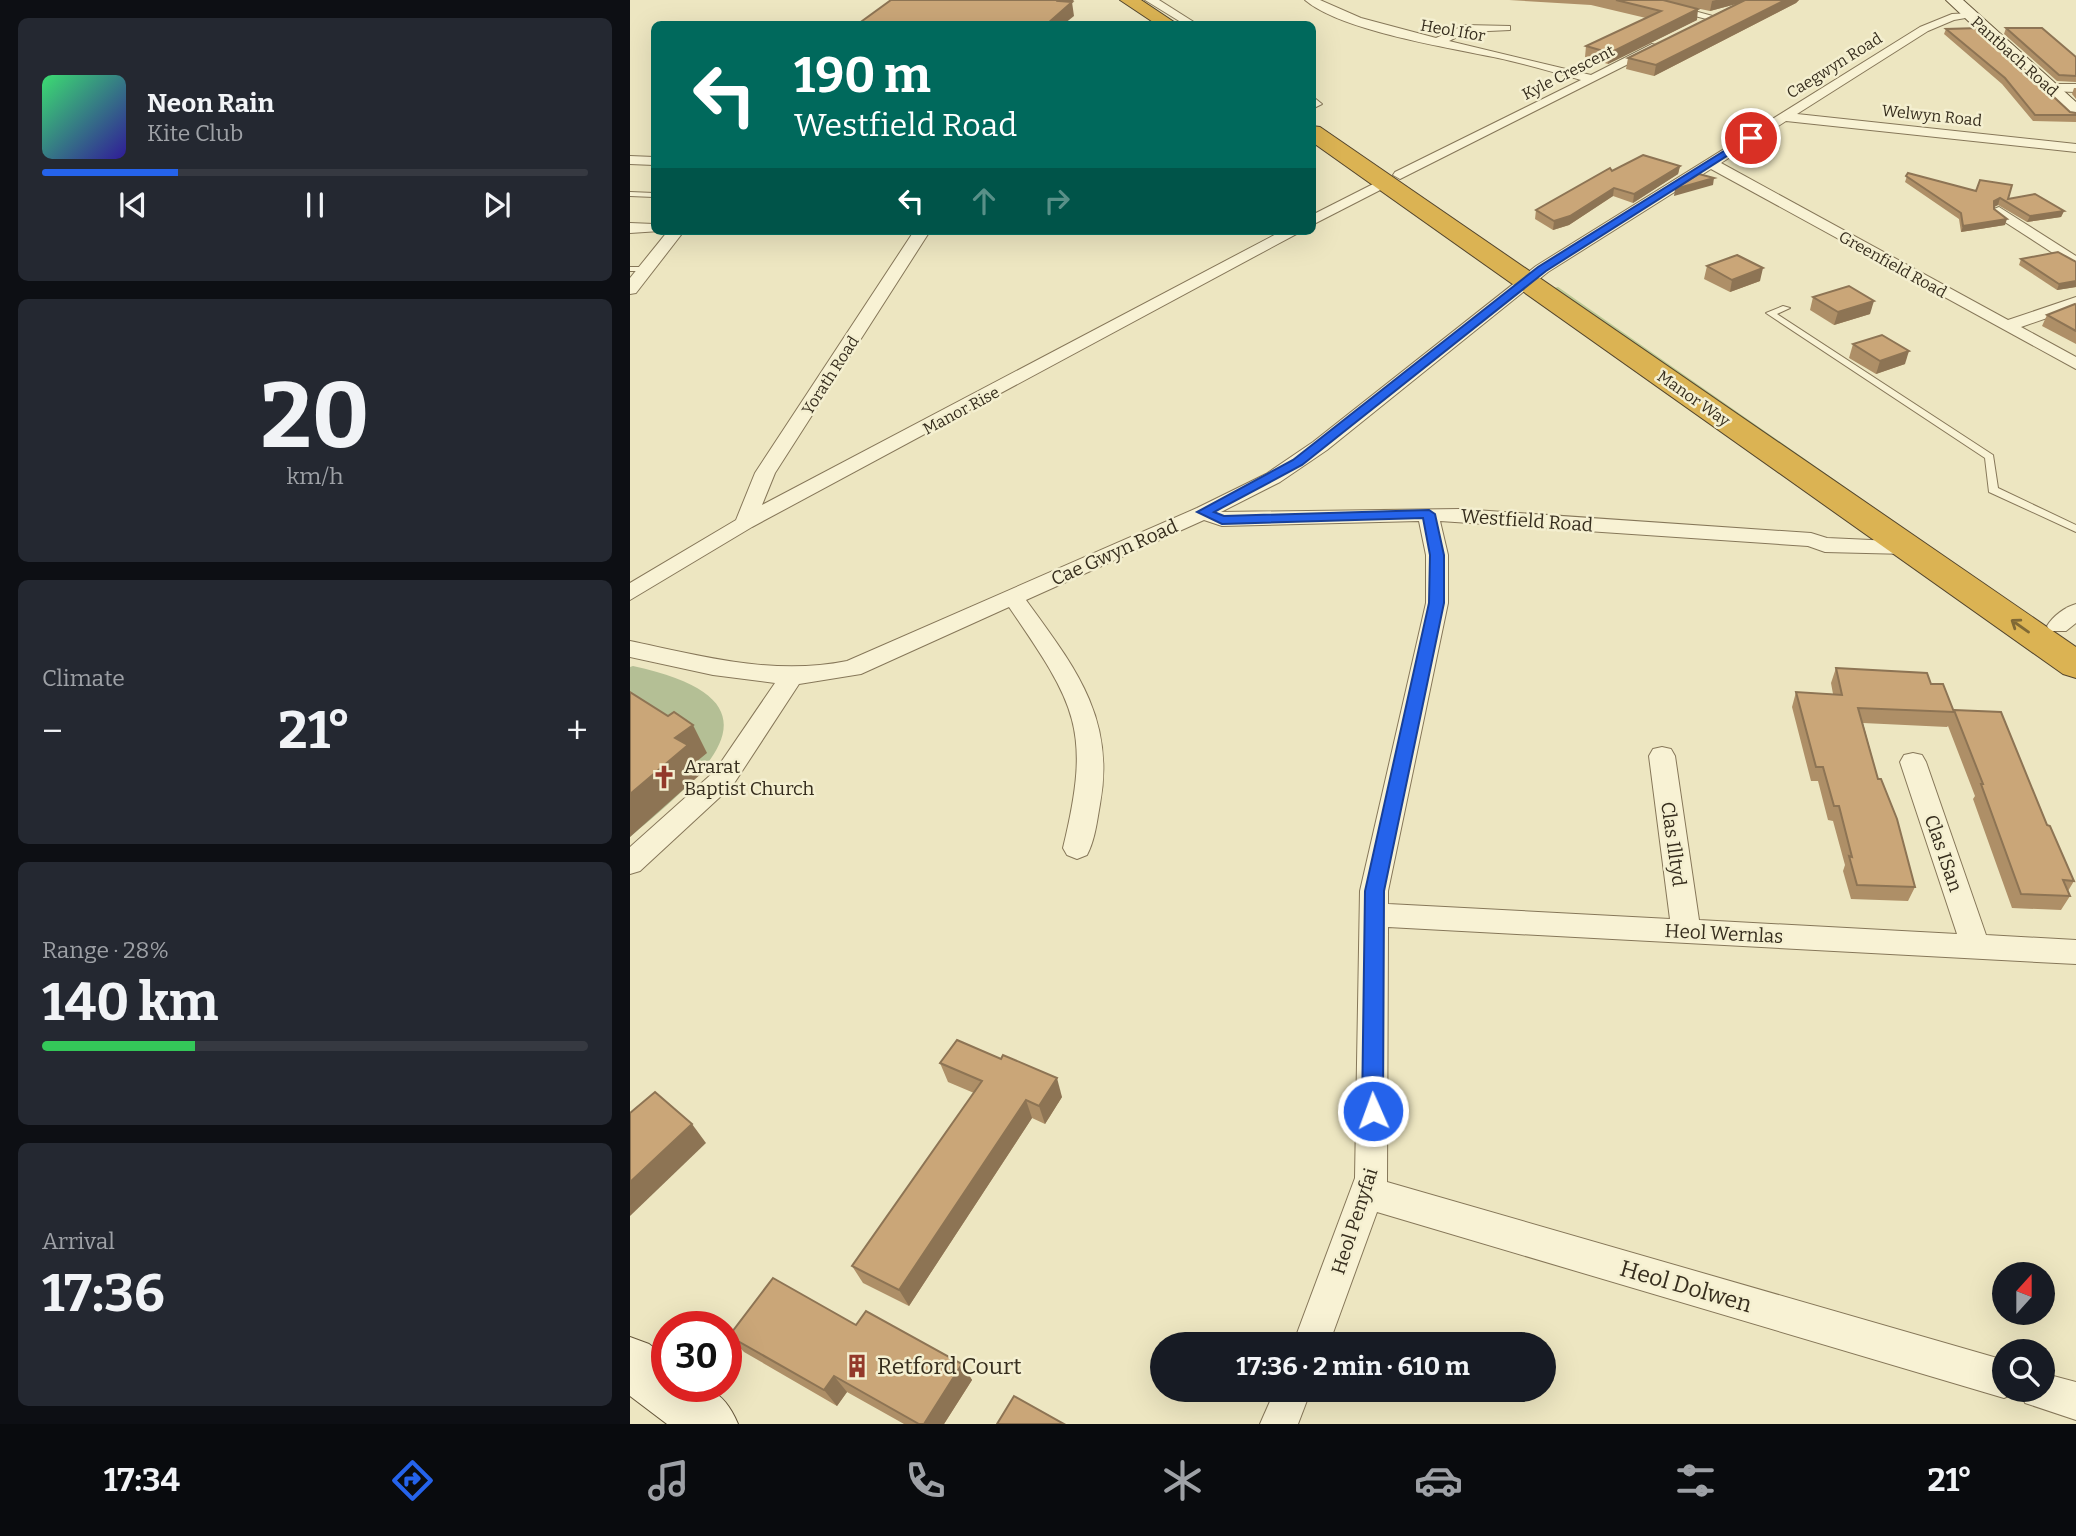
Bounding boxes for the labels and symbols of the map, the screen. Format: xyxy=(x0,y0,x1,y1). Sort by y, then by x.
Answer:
street label: Pantbach Road xyxy=(1967,12,2062,101)
street label: Heol Ifor xyxy=(1419,15,1487,46)
street label: Caegwyn Road xyxy=(1783,28,1886,102)
street label: Kyle Crescent xyxy=(1519,41,1618,104)
street label: Welwyn Road xyxy=(1881,101,1984,130)
pin xyxy=(1721,108,1781,168)
street label: Greenfield Road xyxy=(1836,227,1950,302)
street label: Yorath Road xyxy=(798,332,863,418)
street label: Manor Way xyxy=(1654,367,1734,431)
street label: Manor Rise xyxy=(920,382,1003,439)
street label: Westfield Road xyxy=(1460,504,1594,537)
street label: Cae Gwyn Road xyxy=(1047,514,1181,591)
one-way arrow xyxy=(2011,618,2030,633)
place label: Ararat Baptist Church xyxy=(684,755,814,800)
church icon: Ararat Baptist Church xyxy=(650,763,678,791)
street label: Clas Illtyd xyxy=(1656,800,1691,888)
street label: Clas ISan xyxy=(1920,812,1967,895)
street label: Heol Wernlas xyxy=(1664,919,1784,948)
position arrow xyxy=(1336,1074,1410,1148)
street label: Heol Penyfai xyxy=(1326,1165,1383,1277)
street label: Heol Dolwen xyxy=(1617,1254,1756,1318)
north arrow xyxy=(1992,1262,2054,1325)
speed limit sign: 30 xyxy=(651,1311,742,1402)
building icon: Retford Court xyxy=(843,1352,871,1380)
place label: Retford Court xyxy=(877,1352,1022,1380)

